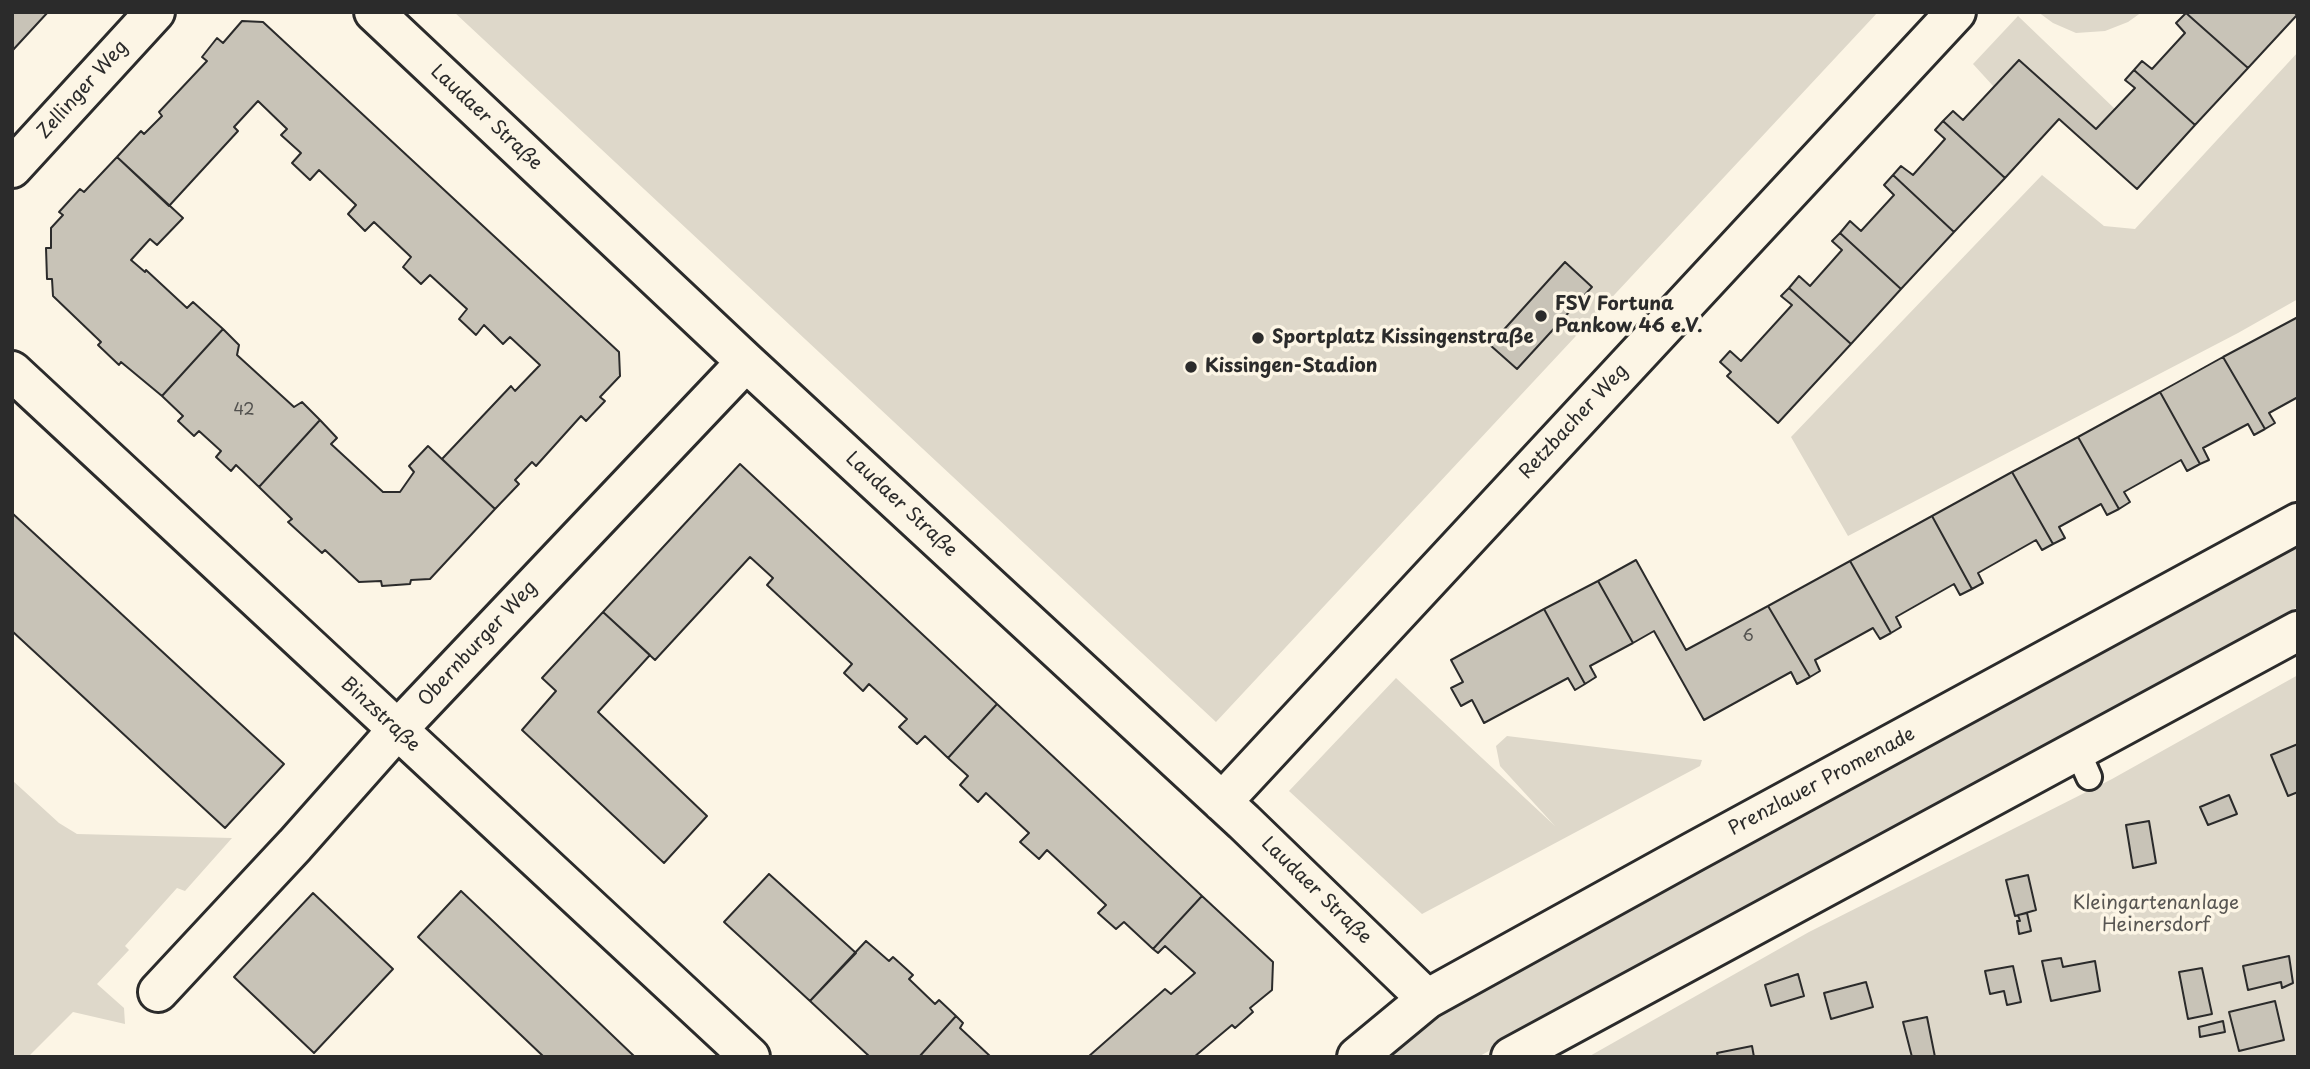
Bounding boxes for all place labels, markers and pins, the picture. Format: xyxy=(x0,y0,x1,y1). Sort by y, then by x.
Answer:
place label: FSV Fortuna Pankow 46 e.V. xyxy=(1555,294,1703,338)
marker: FSV Fortuna Pankow 46 e.V. xyxy=(1533,308,1549,324)
place label: Sportplatz Kissingenstraße xyxy=(1272,327,1534,349)
marker: Sportplatz Kissingenstraße xyxy=(1250,330,1266,346)
place label: Kissingen-Stadion xyxy=(1205,356,1377,378)
marker: Kissingen-Stadion xyxy=(1183,359,1199,375)

